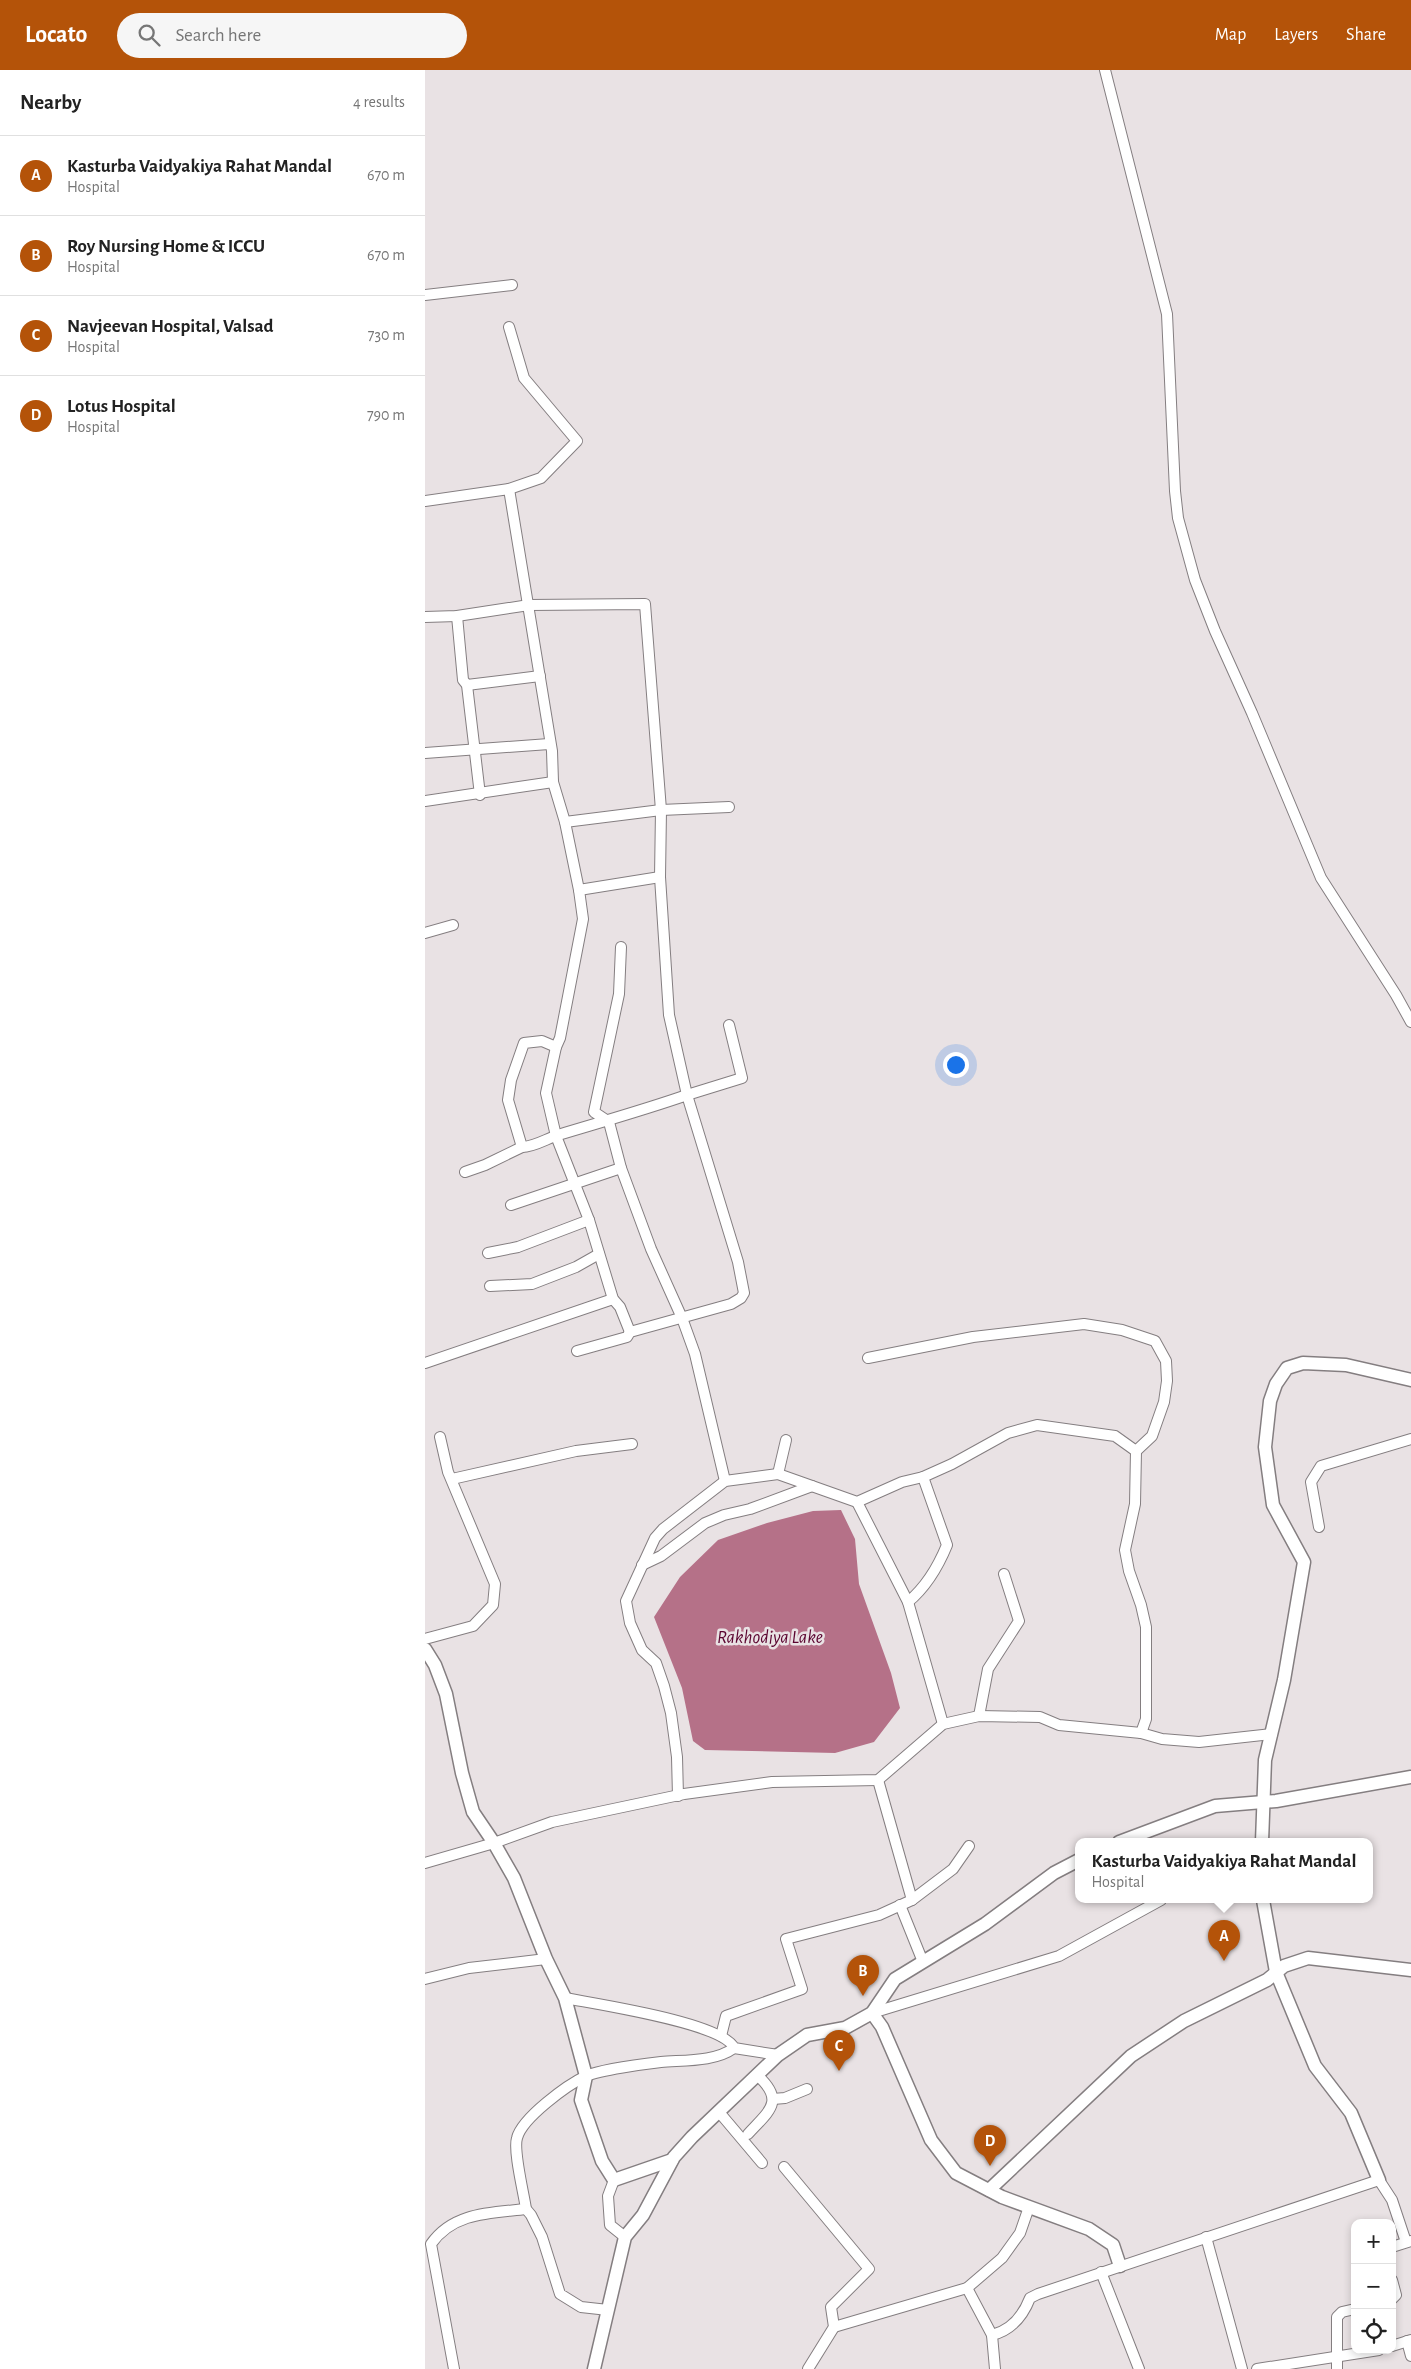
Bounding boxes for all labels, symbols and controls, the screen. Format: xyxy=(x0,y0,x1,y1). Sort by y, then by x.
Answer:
search box xyxy=(117,13,467,58)
icon: search xyxy=(135,21,163,49)
text: Locato xyxy=(25,23,87,47)
text: Search here xyxy=(175,26,261,45)
text: Map xyxy=(1215,26,1246,44)
text: Layers xyxy=(1274,26,1318,44)
text: Share xyxy=(1346,26,1386,44)
text: Nearby xyxy=(20,92,81,113)
text: 4 results xyxy=(353,94,405,110)
text: Kasturba Vaidyakiya Rahat Mandal xyxy=(67,157,332,176)
text: A xyxy=(31,167,41,183)
text: 670 m xyxy=(367,167,405,183)
text: Hospital xyxy=(67,179,120,195)
text: Roy Nursing Home & ICCU xyxy=(67,237,265,256)
text: B xyxy=(31,247,41,263)
text: 670 m xyxy=(367,247,405,263)
text: Hospital xyxy=(67,259,120,275)
text: Navjeevan Hospital, Valsad xyxy=(67,317,274,336)
text: C xyxy=(32,327,40,343)
text: 730 m xyxy=(368,327,405,343)
text: Hospital xyxy=(67,339,120,355)
text: Lotus Hospital xyxy=(67,397,176,416)
text: D xyxy=(31,407,41,423)
text: 790 m xyxy=(367,407,405,423)
text: Hospital xyxy=(67,419,120,435)
your location xyxy=(943,1052,969,1078)
water label: Rakhodiya Lake xyxy=(717,1628,823,1647)
popup xyxy=(1075,1838,1373,1903)
text: Kasturba Vaidyakiya Rahat Mandal xyxy=(1092,1852,1356,1871)
text: Hospital xyxy=(1092,1874,1144,1890)
pin: A xyxy=(1208,1920,1240,1961)
pin: B xyxy=(847,1955,879,1996)
pin: C xyxy=(823,2030,855,2071)
pin: D xyxy=(974,2125,1006,2166)
map controls xyxy=(1351,2219,1396,2354)
button: + xyxy=(1351,2219,1396,2264)
button: − xyxy=(1351,2264,1396,2309)
button: locate xyxy=(1351,2309,1396,2354)

